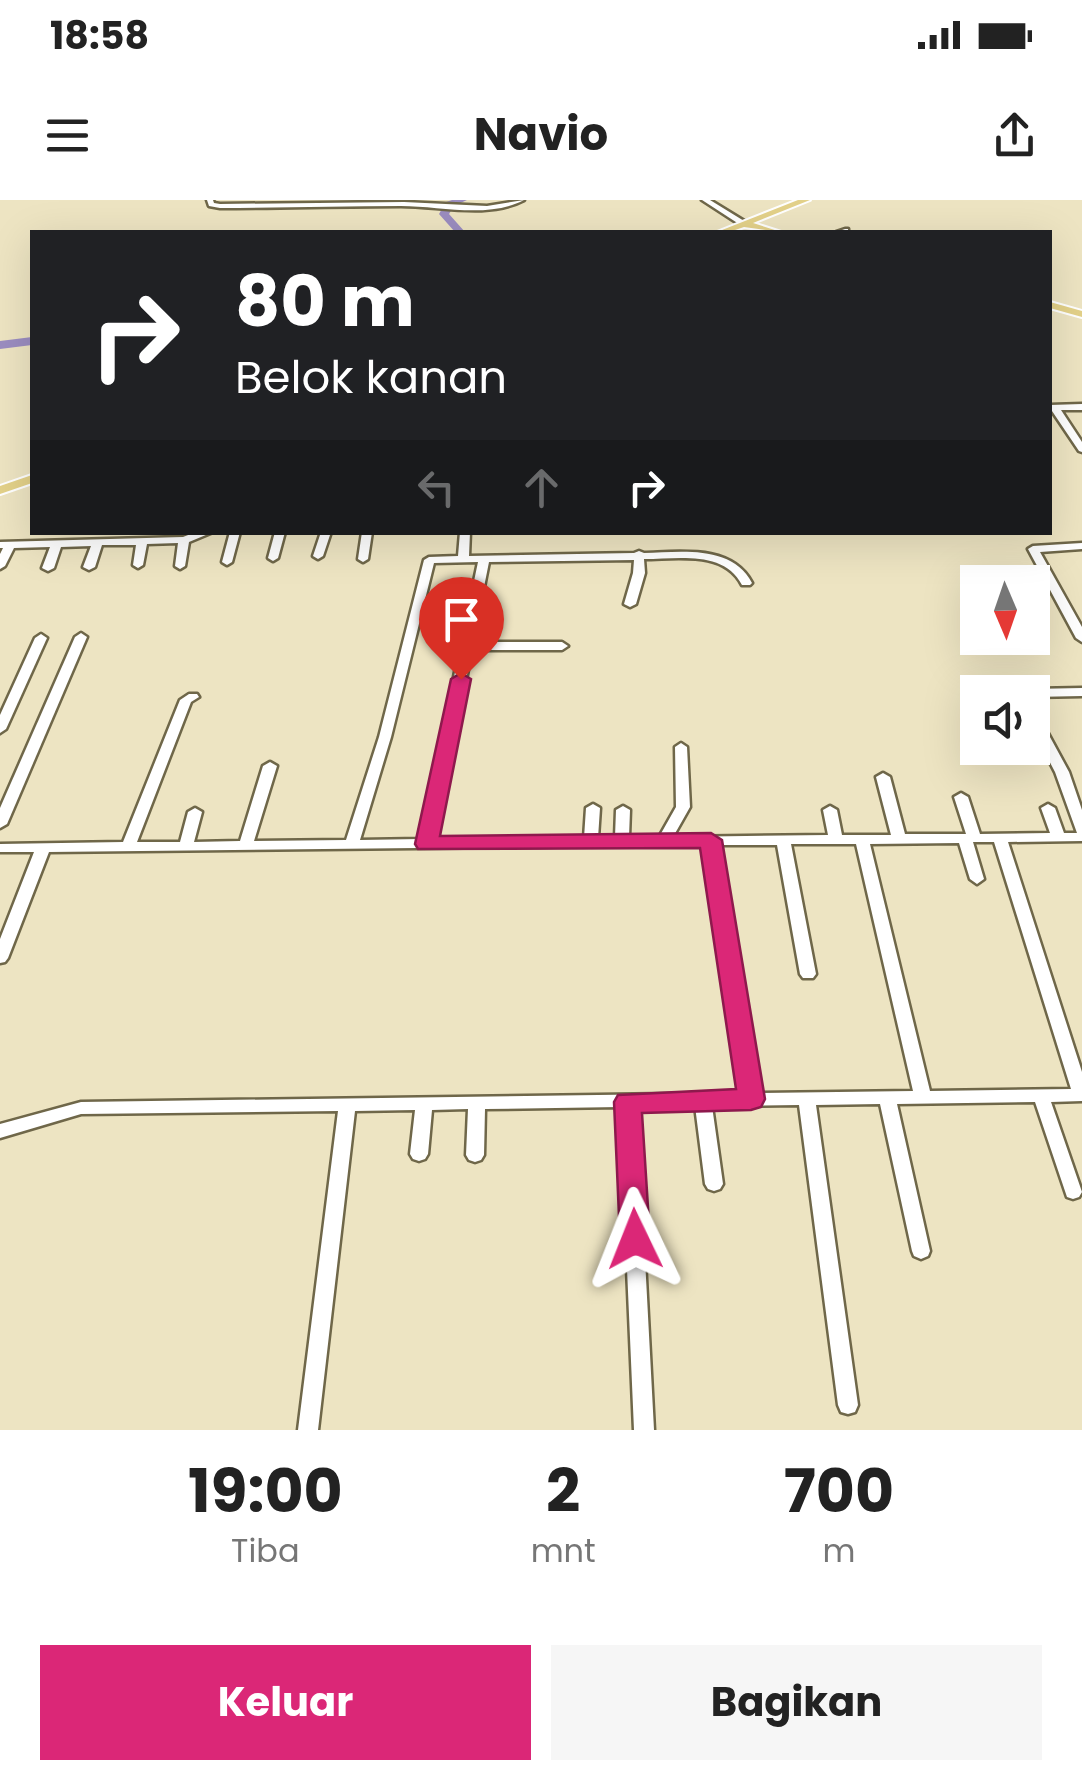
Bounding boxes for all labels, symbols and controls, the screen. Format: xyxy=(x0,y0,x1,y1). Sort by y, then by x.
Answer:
text: 18:58 xyxy=(50,9,149,62)
text: Navio xyxy=(474,103,608,166)
icon: menu xyxy=(40,108,95,163)
icon: share xyxy=(987,108,1042,163)
text: 80 m xyxy=(235,252,415,351)
icon: right xyxy=(70,270,200,400)
text: Belok kanan xyxy=(235,346,507,409)
icon: left xyxy=(409,460,464,515)
icon: ahead xyxy=(514,460,569,515)
icon: right xyxy=(619,460,674,515)
north arrow xyxy=(960,565,1050,655)
map controls xyxy=(960,565,1050,765)
pin xyxy=(419,577,504,680)
icon: arrive xyxy=(434,592,489,647)
button: sound xyxy=(960,675,1050,765)
position arrow xyxy=(583,1187,687,1291)
text: 19:00 xyxy=(188,1449,343,1533)
text: 2 xyxy=(546,1449,580,1533)
text: 700 xyxy=(784,1449,894,1533)
text: Tiba xyxy=(231,1528,300,1573)
text: mnt xyxy=(531,1528,596,1573)
text: m xyxy=(822,1528,855,1573)
button: Keluar xyxy=(40,1645,531,1760)
button: Bagikan xyxy=(551,1645,1042,1760)

